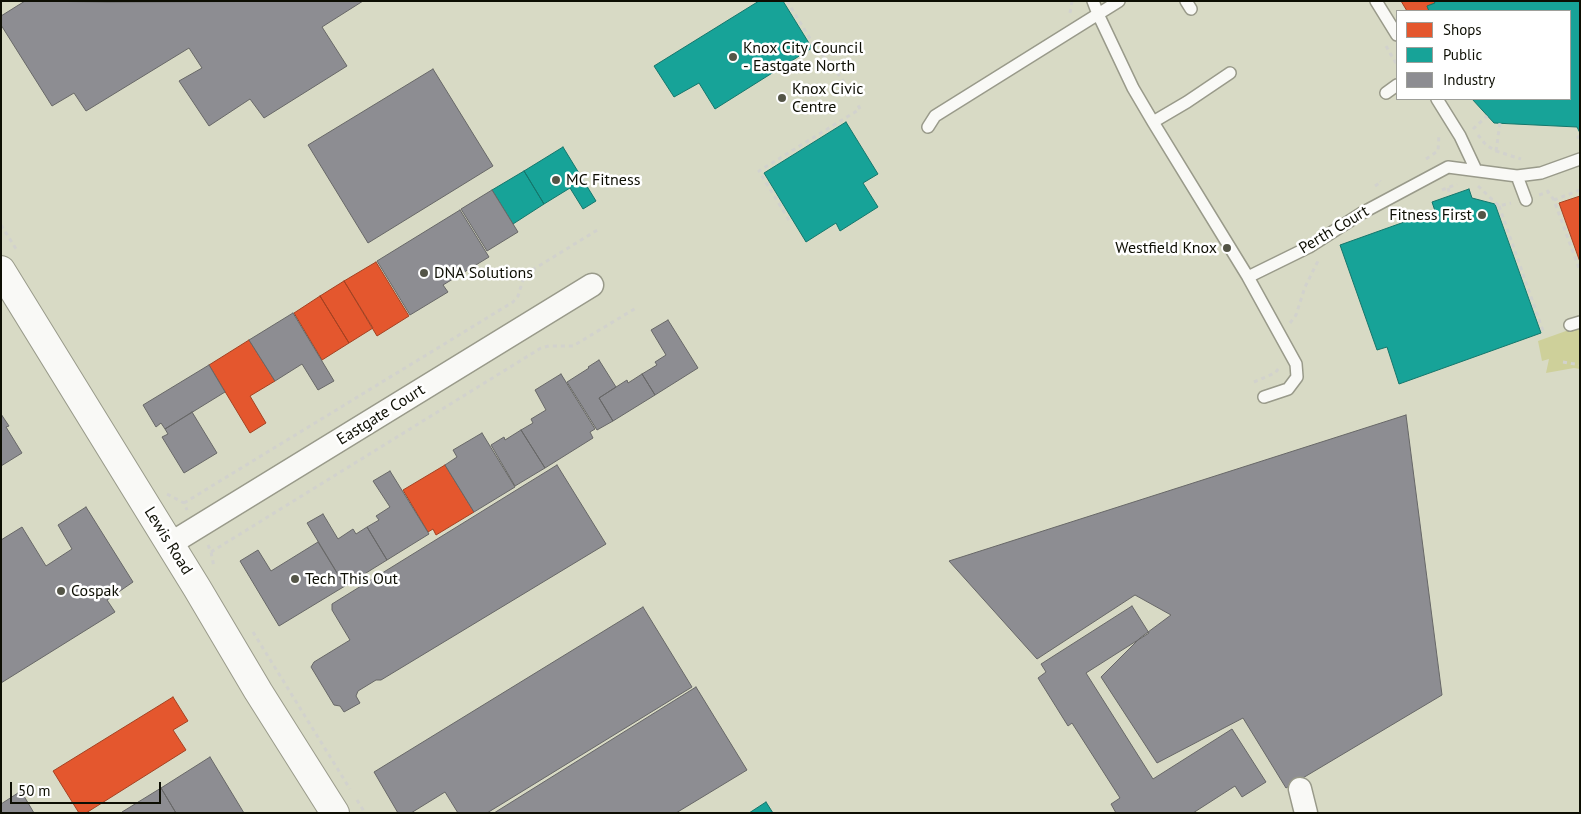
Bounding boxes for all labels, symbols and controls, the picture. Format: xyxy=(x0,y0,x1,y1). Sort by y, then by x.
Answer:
legend xyxy=(1396,10,1571,100)
text: Shops xyxy=(1443,20,1482,39)
place label: Knox City Council - Eastgate North xyxy=(743,38,863,76)
text: Public xyxy=(1443,45,1482,64)
marker: Knox City Council - Eastgate North xyxy=(727,51,739,63)
text: Industry xyxy=(1443,70,1495,89)
place label: Knox Civic Centre xyxy=(792,79,863,117)
marker: Knox Civic Centre xyxy=(776,92,788,104)
place label: MC Fitness xyxy=(566,170,640,190)
marker: MC Fitness xyxy=(550,174,562,186)
street label: Perth Court xyxy=(1296,202,1372,258)
place label: Fitness First xyxy=(1389,205,1472,225)
marker: Fitness First xyxy=(1476,209,1488,221)
place label: Westfield Knox xyxy=(1115,238,1217,258)
marker: Westfield Knox xyxy=(1221,242,1233,254)
place label: DNA Solutions xyxy=(434,263,533,283)
marker: DNA Solutions xyxy=(418,267,430,279)
street label: Eastgate Court xyxy=(334,380,428,450)
street label: Lewis Road xyxy=(140,504,196,578)
place label: Tech This Out xyxy=(305,569,398,589)
marker: Tech This Out xyxy=(289,573,301,585)
place label: Cospak xyxy=(71,581,119,601)
marker: Cospak xyxy=(55,585,67,597)
scale bar xyxy=(12,772,164,804)
text: 50 m xyxy=(18,781,51,800)

